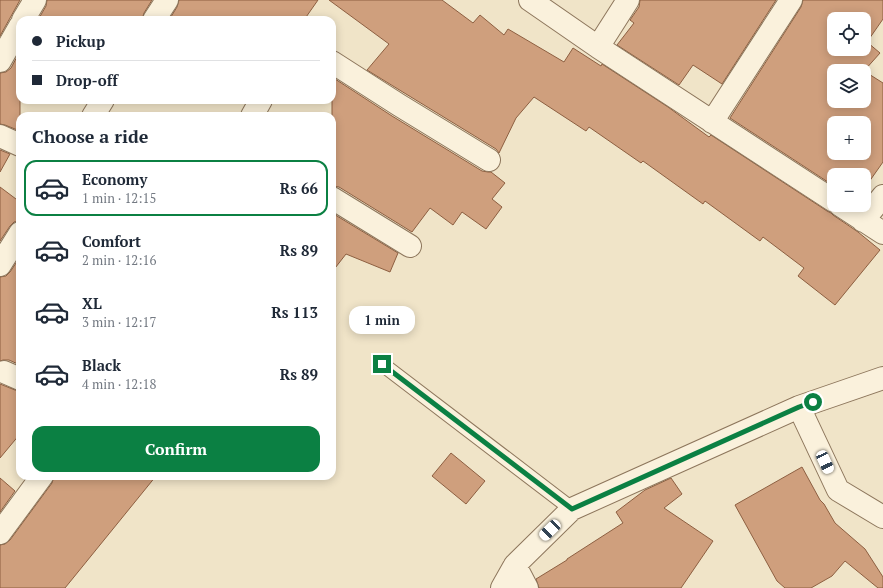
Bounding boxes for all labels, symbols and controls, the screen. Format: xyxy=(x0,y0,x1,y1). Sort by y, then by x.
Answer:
map controls xyxy=(827,12,871,212)
button: locate xyxy=(827,12,871,56)
text: Pickup xyxy=(56,31,105,51)
button: layers xyxy=(827,64,871,108)
text: Drop-off xyxy=(56,70,118,90)
button: + xyxy=(827,116,871,160)
text: Choose a ride xyxy=(32,124,148,148)
button: − xyxy=(827,168,871,212)
text: Economy xyxy=(82,169,147,189)
icon: car xyxy=(34,170,70,206)
text: Rs 66 xyxy=(280,178,318,198)
text: 1 min · 12:15 xyxy=(82,189,156,207)
text: Comfort xyxy=(82,231,141,251)
icon: car xyxy=(34,232,70,268)
text: Rs 89 xyxy=(280,240,318,260)
text: 2 min · 12:16 xyxy=(82,251,156,269)
text: XL xyxy=(82,293,102,313)
icon: car xyxy=(34,294,70,330)
text: Rs 113 xyxy=(271,302,318,322)
callout: 1 min xyxy=(349,306,415,334)
text: 1 min xyxy=(364,311,400,329)
text: 3 min · 12:17 xyxy=(82,313,156,331)
text: Black xyxy=(82,355,121,375)
route end xyxy=(373,355,391,373)
icon: car xyxy=(34,356,70,392)
text: Rs 89 xyxy=(280,364,318,384)
text: 4 min · 12:18 xyxy=(82,375,156,393)
route start xyxy=(804,393,822,411)
button: Confirm xyxy=(32,426,320,472)
car xyxy=(814,449,836,475)
car xyxy=(537,517,563,543)

